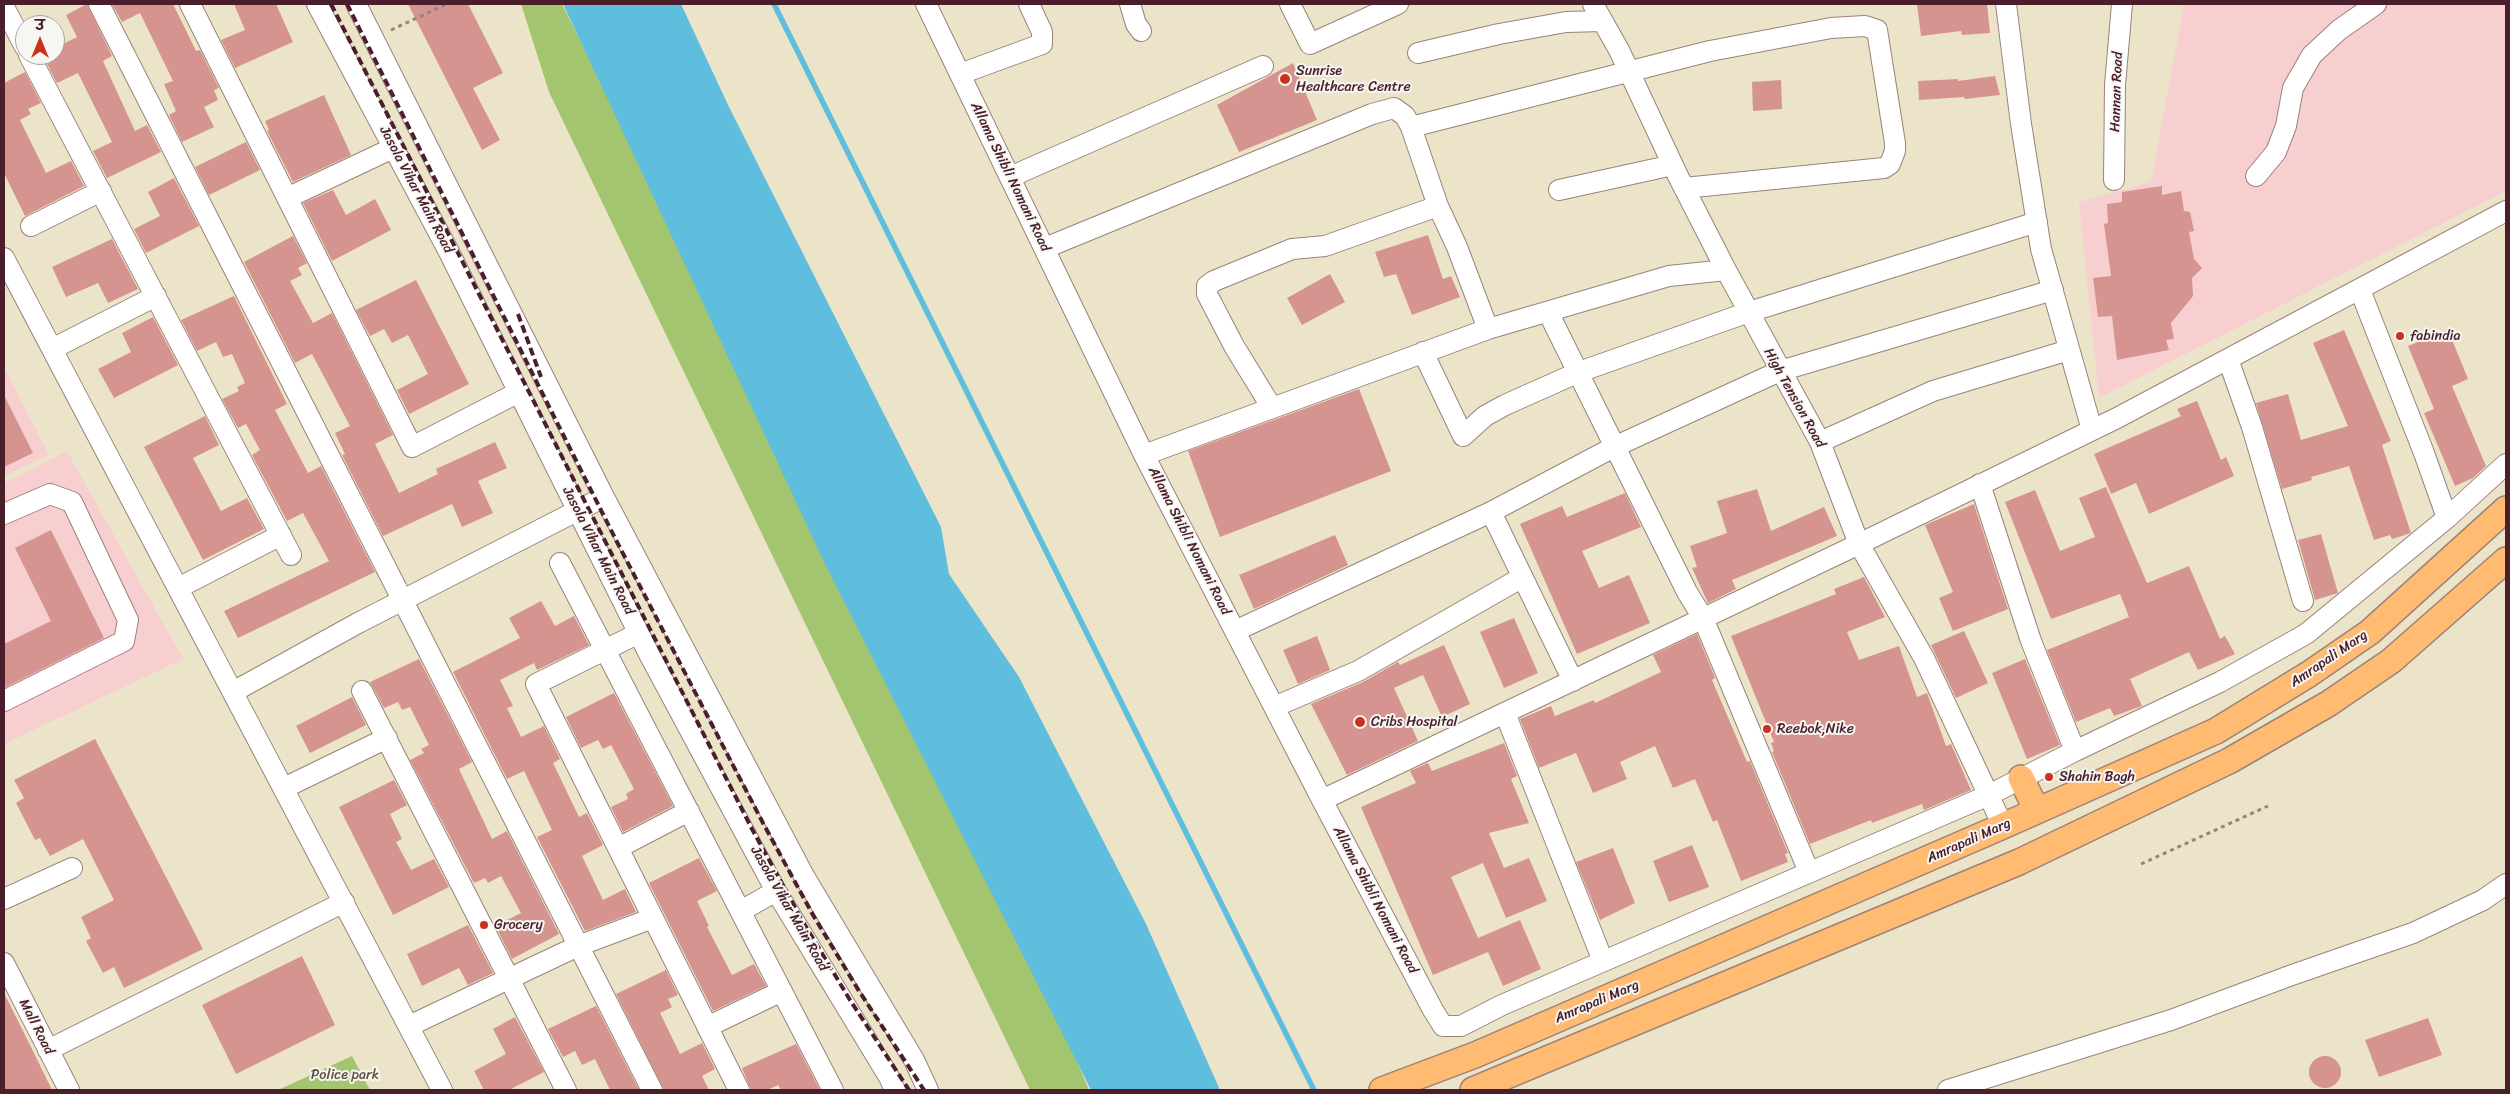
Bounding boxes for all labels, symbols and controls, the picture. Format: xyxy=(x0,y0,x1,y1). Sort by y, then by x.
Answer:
text: उ xyxy=(35,13,45,38)
north arrow xyxy=(15,15,65,65)
street label: Hannan Road xyxy=(2107,52,2127,132)
place label: Sunrise Healthcare Centre xyxy=(1296,63,1411,95)
marker: Sunrise Healthcare Centre xyxy=(1278,72,1292,86)
street label: Allama Shibli Nomani Road xyxy=(966,100,1054,254)
street label: Jasola Vihar Main Road xyxy=(375,124,457,256)
place label: fabindia xyxy=(2410,328,2460,344)
marker: fabindia xyxy=(2394,330,2406,342)
street label: High Tension Road xyxy=(1760,345,1828,451)
street label: Allama Shibli Nomani Road xyxy=(1144,464,1234,618)
street label: Jasola Vihar Main Road xyxy=(558,484,638,618)
street label: Amrapali Marg xyxy=(2287,627,2371,691)
place label: Cribs Hospital xyxy=(1371,714,1458,730)
marker: Cribs Hospital xyxy=(1353,715,1367,729)
place label: Reebok,Nike xyxy=(1777,721,1854,737)
marker: Reebok,Nike xyxy=(1761,723,1773,735)
place label: Shahin Bagh xyxy=(2059,769,2135,785)
marker: Shahin Bagh xyxy=(2043,771,2055,783)
street label: Amrapali Marg xyxy=(1925,815,2013,867)
street label: Allama Shibli Nomani Road xyxy=(1329,824,1421,976)
street label: Jasola Vihar Main Road xyxy=(746,844,832,974)
place label: Grocery xyxy=(494,917,543,933)
marker: Grocery xyxy=(478,919,490,931)
street label: Amrapali Marg xyxy=(1552,977,1642,1027)
street label: Mall Road xyxy=(15,996,57,1058)
park label: Police park xyxy=(311,1067,379,1083)

